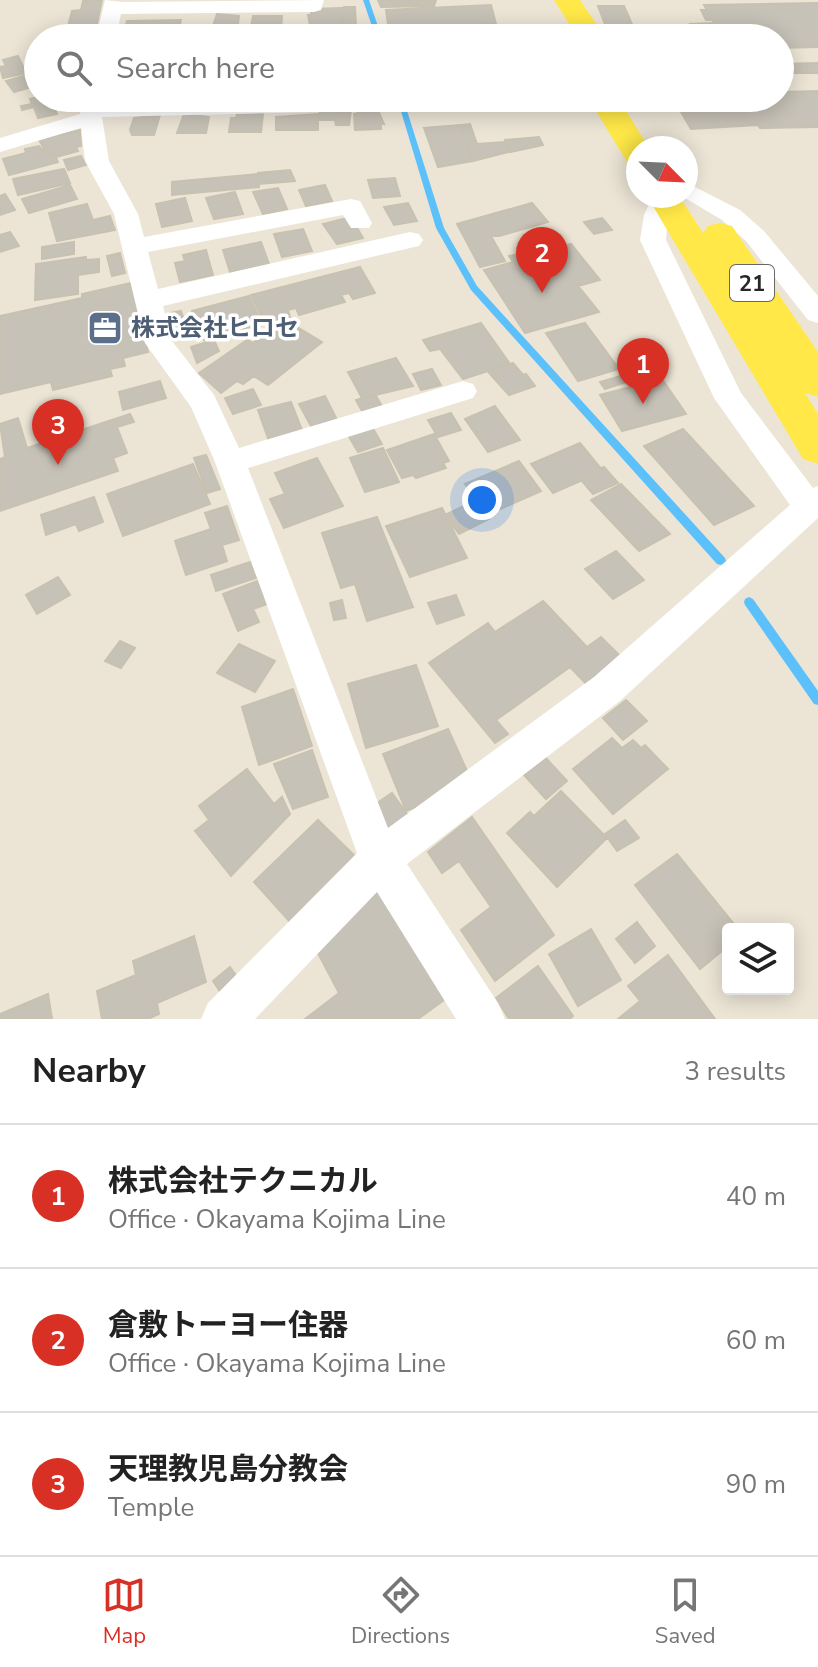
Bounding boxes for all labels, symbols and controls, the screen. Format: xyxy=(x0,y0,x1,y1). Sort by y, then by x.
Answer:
search box xyxy=(24,24,794,112)
icon: search xyxy=(52,46,96,90)
text: Search here xyxy=(116,48,275,89)
north arrow xyxy=(626,136,698,208)
pin: 2 xyxy=(516,227,568,293)
road number: 21 xyxy=(730,265,774,301)
office icon: 株式会社ヒロセ xyxy=(86,309,124,347)
place label: 株式会社ヒロセ xyxy=(131,312,299,344)
pin: 1 xyxy=(617,338,669,404)
pin: 3 xyxy=(32,399,84,465)
your location xyxy=(462,480,502,520)
map controls xyxy=(722,923,794,995)
button: layers xyxy=(722,923,794,995)
text: Nearby xyxy=(32,1048,146,1094)
text: 3 results xyxy=(685,1054,786,1089)
text: 株式会社テクニカル xyxy=(108,1161,378,1202)
text: 1 xyxy=(50,1179,66,1214)
text: 40 m xyxy=(726,1179,786,1214)
text: Office · Okayama Kojima Line xyxy=(108,1202,446,1237)
text: 倉敷トーヨー住器 xyxy=(108,1305,348,1346)
text: 2 xyxy=(50,1323,66,1358)
text: 60 m xyxy=(726,1323,786,1358)
text: Office · Okayama Kojima Line xyxy=(108,1346,446,1381)
text: 天理教児島分教会 xyxy=(108,1449,348,1490)
text: 3 xyxy=(50,1467,66,1502)
text: 90 m xyxy=(726,1467,786,1502)
text: Temple xyxy=(108,1490,194,1525)
tab: Map xyxy=(102,1573,146,1651)
tab: Directions xyxy=(351,1573,450,1651)
tab: Saved xyxy=(655,1573,716,1651)

